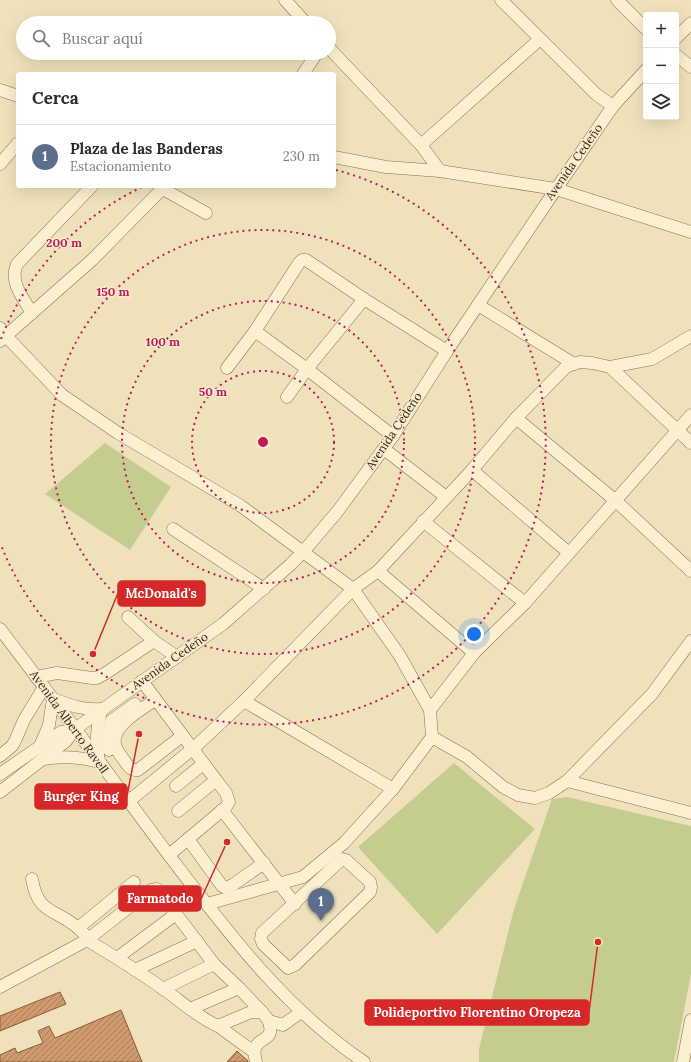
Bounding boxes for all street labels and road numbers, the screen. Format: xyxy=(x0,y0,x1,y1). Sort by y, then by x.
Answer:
street label: Avenida Cedeño xyxy=(541,121,605,204)
street label: Avenida Cedeño xyxy=(362,389,425,473)
street label: Avenida Cedeño xyxy=(128,629,211,693)
street label: Avenida Alberto Ravell xyxy=(26,666,112,776)

